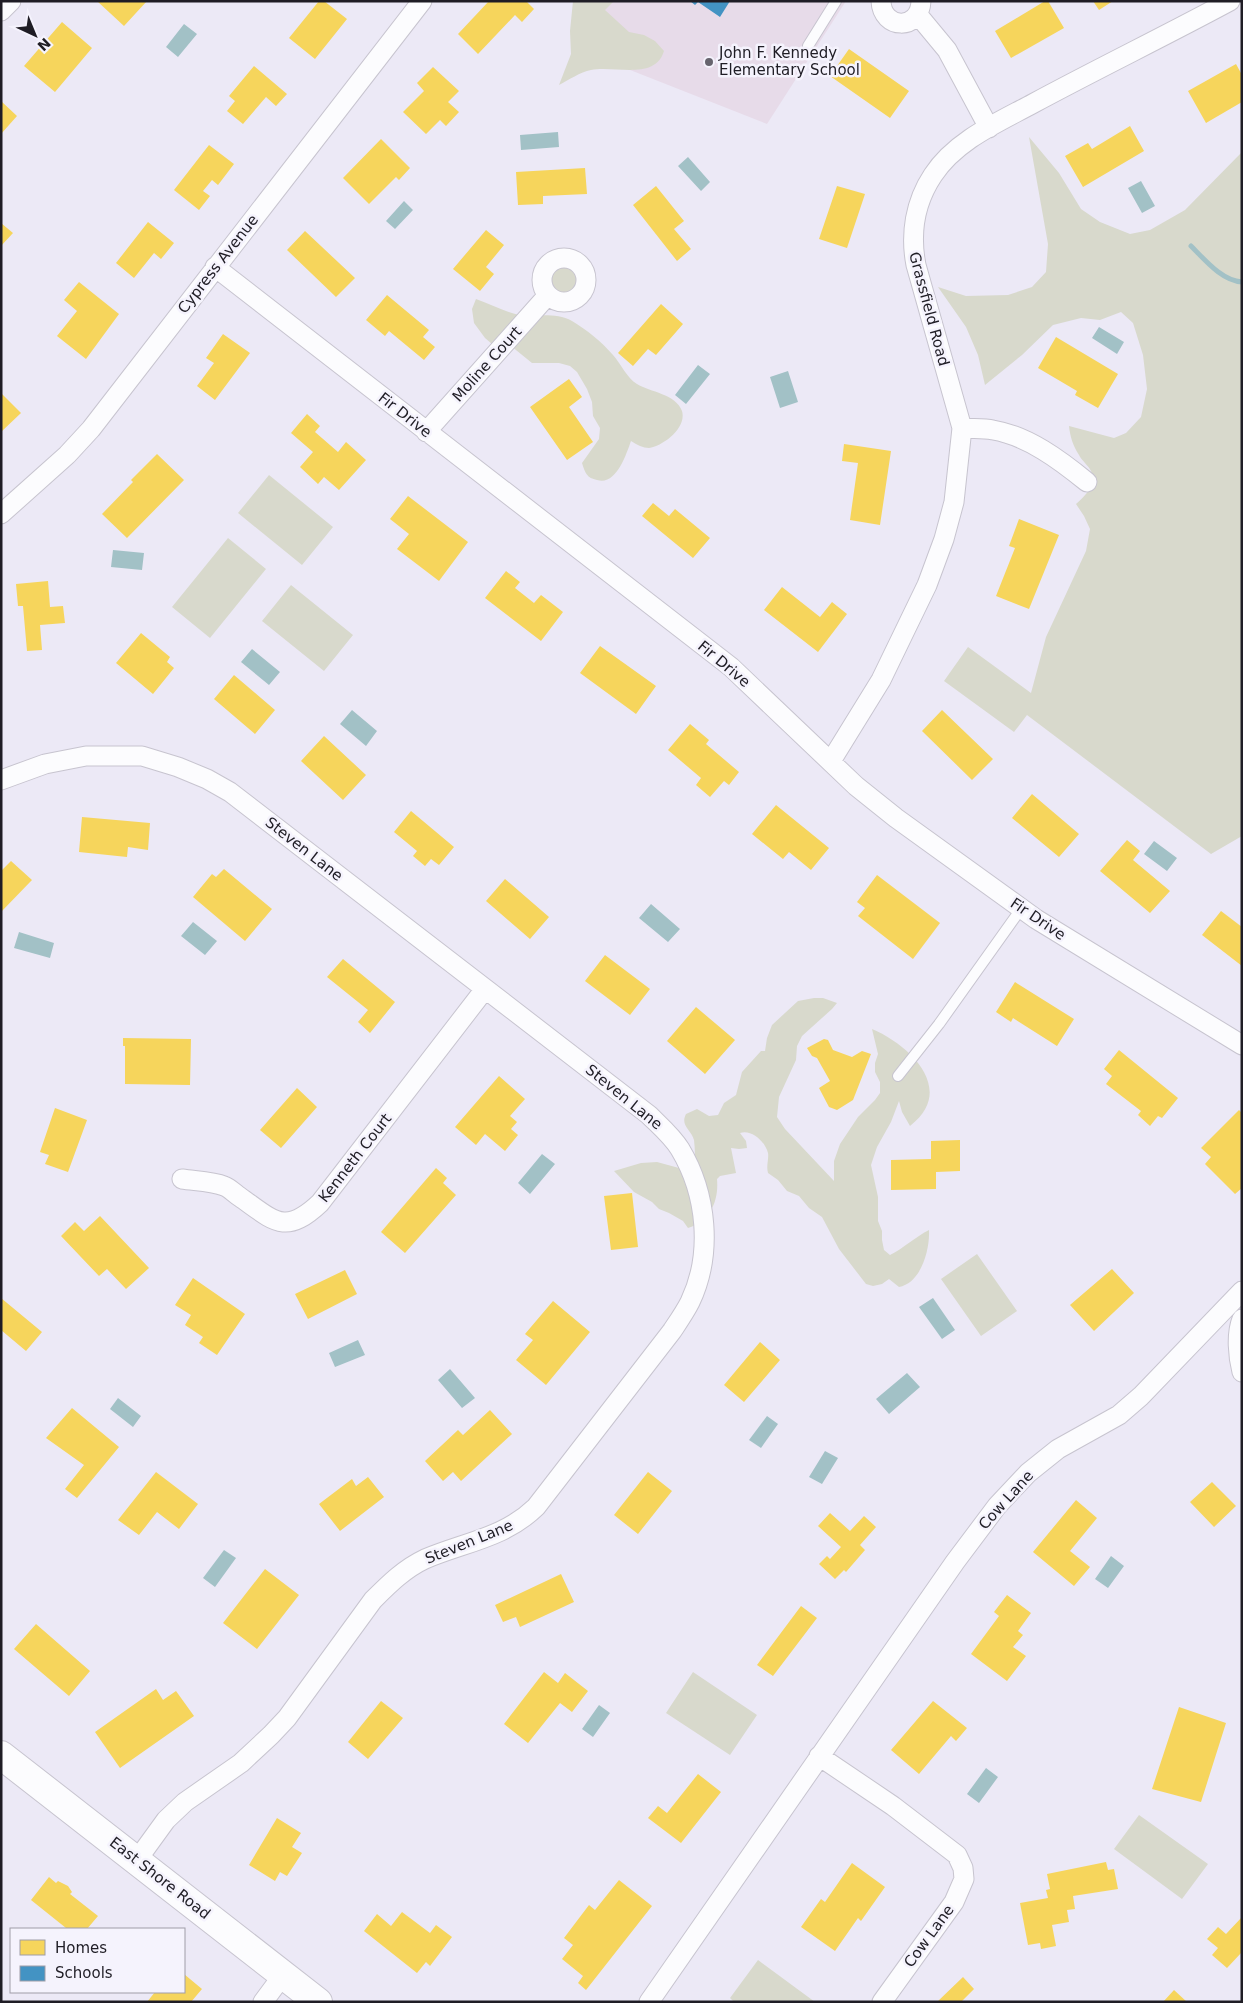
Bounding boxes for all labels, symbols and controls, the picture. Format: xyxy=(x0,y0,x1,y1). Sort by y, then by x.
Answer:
north arrow xyxy=(10,10,60,60)
text: N xyxy=(34,35,54,54)
place label: John F. Kennedy Elementary School xyxy=(718,44,860,79)
marker: John F. Kennedy Elementary School xyxy=(703,56,715,68)
street label: Cypress Avenue xyxy=(174,211,262,317)
street label: Grassfield Road xyxy=(905,250,953,368)
street label: Moline Court xyxy=(448,323,526,405)
street label: Fir Drive xyxy=(375,389,435,441)
street label: Fir Drive xyxy=(694,637,754,691)
street label: Steven Lane xyxy=(262,813,346,885)
street label: Fir Drive xyxy=(1007,894,1069,944)
street label: Steven Lane xyxy=(582,1061,666,1133)
street label: Kenneth Court xyxy=(315,1110,395,1206)
street label: Cow Lane xyxy=(975,1467,1037,1533)
street label: Steven Lane xyxy=(422,1516,516,1568)
street label: East Shore Road xyxy=(106,1833,214,1923)
street label: Cow Lane xyxy=(900,1901,958,1971)
legend xyxy=(10,1928,185,1993)
text: Homes xyxy=(55,1939,107,1957)
text: Schools xyxy=(55,1964,113,1982)

